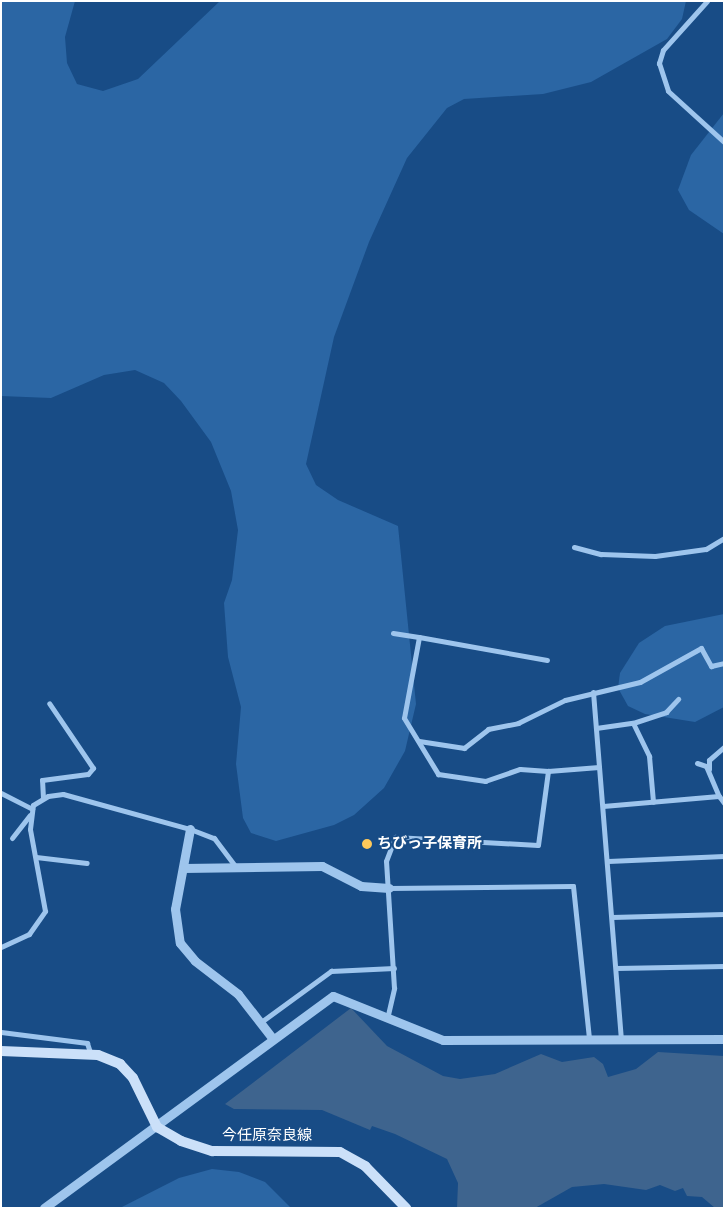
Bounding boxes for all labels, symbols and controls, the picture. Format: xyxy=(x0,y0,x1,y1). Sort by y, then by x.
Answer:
place label: ちびっ子保育所 xyxy=(377,835,482,853)
marker: ちびっ子保育所 xyxy=(361,838,373,850)
street label: 今任原奈良線 xyxy=(222,1127,312,1145)

